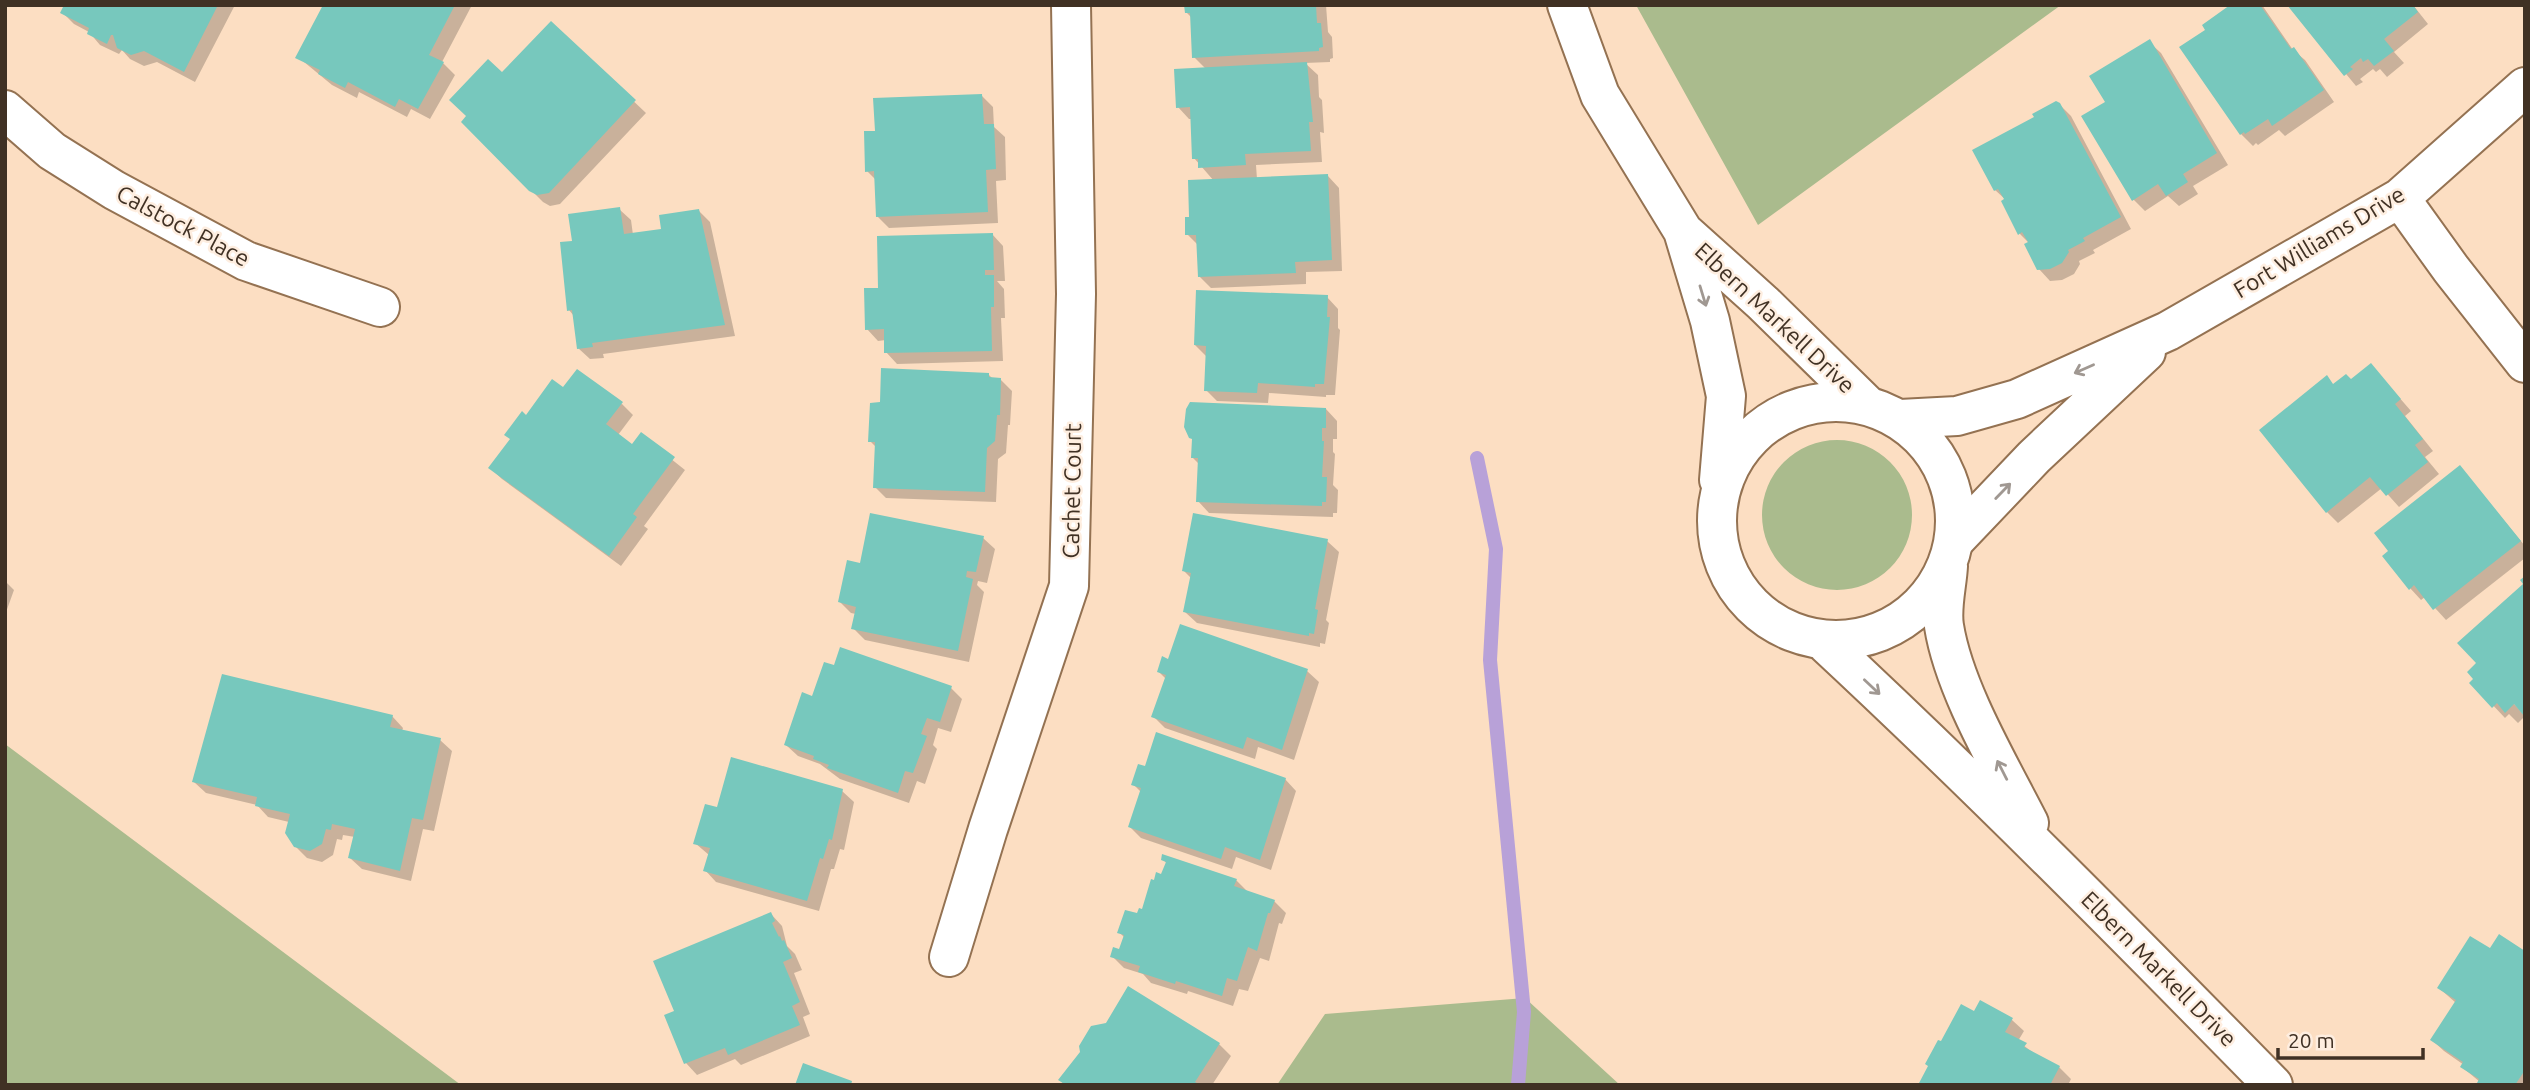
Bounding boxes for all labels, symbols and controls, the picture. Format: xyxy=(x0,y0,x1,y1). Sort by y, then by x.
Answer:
street label: Calstock Place xyxy=(112,180,254,271)
street label: Fort Williams Drive xyxy=(2229,181,2409,302)
street label: Elbern Markell Drive xyxy=(1691,237,1860,398)
one-way arrow xyxy=(1697,285,1710,307)
one-way arrow xyxy=(2074,363,2095,376)
street label: Cachet Court xyxy=(1058,423,1085,559)
one-way arrow xyxy=(1994,483,2011,500)
one-way arrow xyxy=(1863,679,1881,695)
one-way arrow xyxy=(1995,761,2009,781)
street label: Elbern Markell Drive xyxy=(2077,886,2242,1051)
scale bar xyxy=(2278,1016,2423,1060)
text: 20 m xyxy=(2288,1028,2335,1052)

